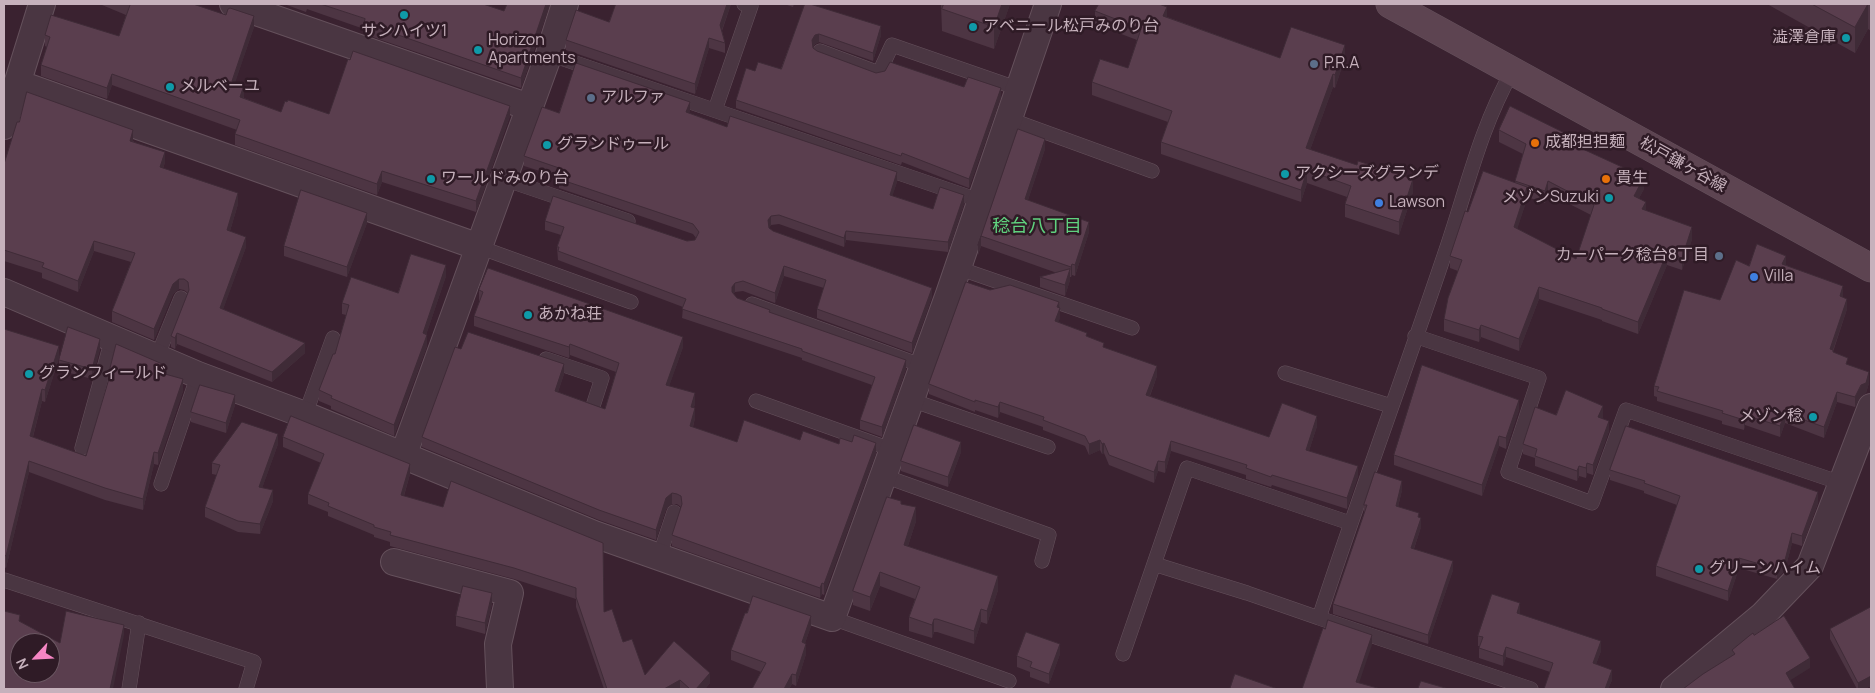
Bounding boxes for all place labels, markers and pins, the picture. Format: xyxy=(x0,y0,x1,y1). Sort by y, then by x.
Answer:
marker: サンハイツ1 xyxy=(398,9,410,21)
place label: アベニール松戸みのり台 xyxy=(983,17,1159,37)
marker: アベニール松戸みのり台 xyxy=(967,21,979,33)
place label: サンハイツ1 xyxy=(361,22,447,42)
place label: 澁澤倉庫 xyxy=(1772,28,1836,48)
place label: Horizon Apartments xyxy=(488,31,576,69)
marker: 澁澤倉庫 xyxy=(1840,32,1852,44)
marker: Horizon Apartments xyxy=(472,44,484,56)
place label: P.R.A xyxy=(1324,54,1359,74)
marker: P.R.A xyxy=(1308,58,1320,70)
place label: メルベーユ xyxy=(180,77,260,97)
marker: メルベーユ xyxy=(164,81,176,93)
place label: アルファ xyxy=(601,88,665,108)
marker: アルファ xyxy=(585,92,597,104)
place label: 成都担担麺 xyxy=(1545,133,1625,153)
place label: グランドゥール xyxy=(557,135,669,155)
marker: 成都担担麺 xyxy=(1529,137,1541,149)
marker: グランドゥール xyxy=(541,139,553,151)
place label: アクシーズグランデ xyxy=(1295,164,1439,184)
marker: アクシーズグランデ xyxy=(1279,168,1291,180)
place label: ワールドみのり台 xyxy=(441,169,569,189)
place label: 貴生 xyxy=(1616,169,1648,189)
marker: ワールドみのり台 xyxy=(425,173,437,185)
marker: 貴生 xyxy=(1600,173,1612,185)
place label: メゾンSuzuki xyxy=(1502,188,1599,208)
marker: メゾンSuzuki xyxy=(1603,192,1615,204)
place label: Lawson xyxy=(1389,193,1445,213)
marker: Lawson xyxy=(1373,197,1385,209)
place label: カーパーク稔台8丁目 xyxy=(1556,246,1709,266)
marker: カーパーク稔台8丁目 xyxy=(1713,250,1725,262)
place label: Villa xyxy=(1764,267,1793,287)
marker: Villa xyxy=(1748,271,1760,283)
place label: あかね荘 xyxy=(538,305,602,325)
marker: あかね荘 xyxy=(522,309,534,321)
place label: グランフィールド xyxy=(39,364,167,384)
marker: グランフィールド xyxy=(23,368,35,380)
place label: メゾン稔 xyxy=(1739,407,1803,427)
marker: メゾン稔 xyxy=(1807,411,1819,423)
place label: グリーンハイム xyxy=(1709,559,1821,579)
marker: グリーンハイム xyxy=(1693,563,1705,575)

